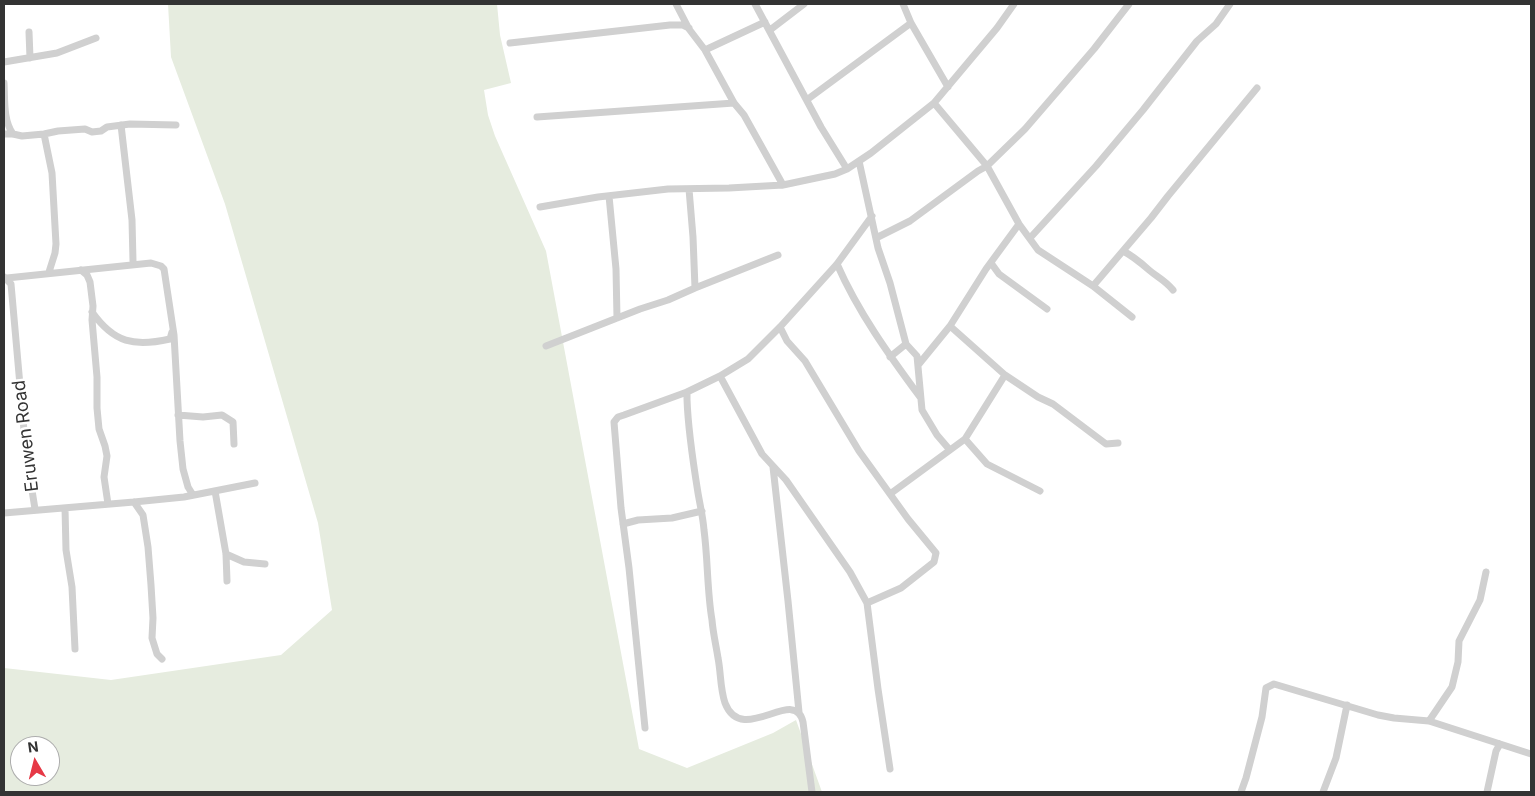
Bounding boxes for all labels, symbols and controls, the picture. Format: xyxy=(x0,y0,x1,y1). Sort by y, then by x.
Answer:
street label: Eruwen Road xyxy=(8,379,44,493)
north arrow xyxy=(10,736,60,786)
text: N xyxy=(27,737,39,756)

